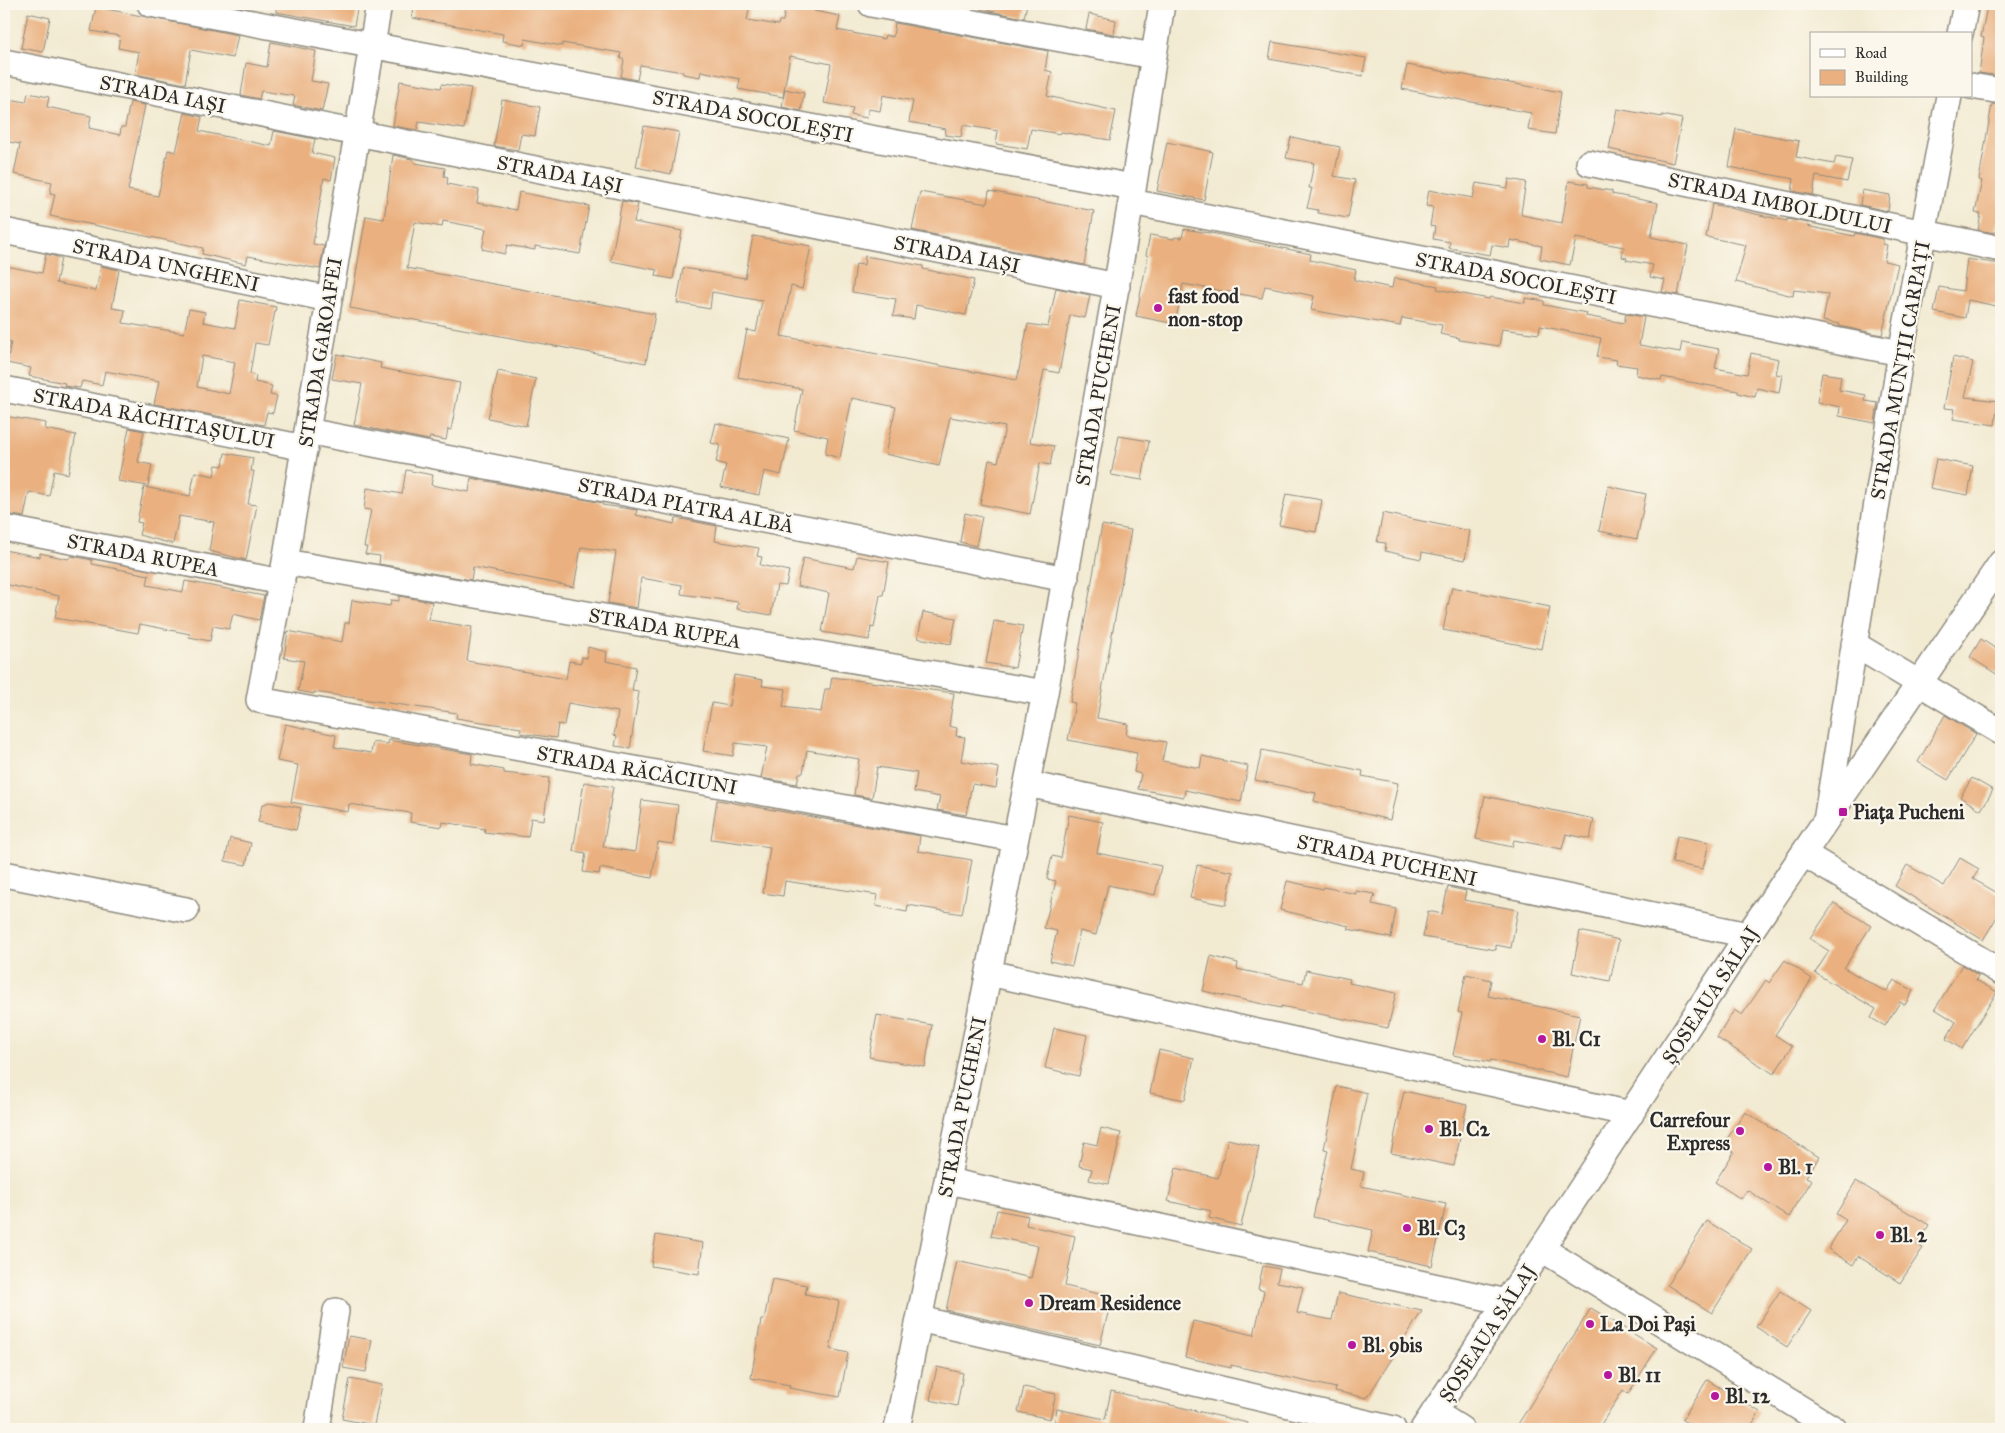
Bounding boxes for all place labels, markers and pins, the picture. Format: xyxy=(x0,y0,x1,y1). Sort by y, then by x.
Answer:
place label: fast food non-stop xyxy=(1167,284,1243,332)
marker: fast food non-stop xyxy=(1152,302,1164,314)
place label: Piața Pucheni xyxy=(1853,800,1965,825)
marker: Piața Pucheni xyxy=(1837,806,1849,818)
place label: Bl. C1 xyxy=(1552,1027,1601,1051)
marker: Bl. C1 xyxy=(1536,1033,1548,1045)
place label: Carrefour Express xyxy=(1650,1108,1731,1156)
place label: Bl. C2 xyxy=(1439,1117,1491,1141)
marker: Bl. C2 xyxy=(1423,1123,1435,1135)
marker: Carrefour Express xyxy=(1734,1125,1746,1137)
place label: Bl. 1 xyxy=(1778,1155,1813,1179)
marker: Bl. 1 xyxy=(1762,1161,1774,1173)
place label: Bl. C3 xyxy=(1417,1216,1466,1241)
marker: Bl. C3 xyxy=(1401,1222,1413,1234)
place label: Bl. 2 xyxy=(1890,1223,1928,1247)
marker: Bl. 2 xyxy=(1874,1229,1886,1241)
place label: Dream Residence xyxy=(1039,1291,1182,1315)
marker: Dream Residence xyxy=(1023,1297,1035,1309)
place label: La Doi Pași xyxy=(1600,1312,1696,1337)
marker: La Doi Pași xyxy=(1584,1318,1596,1330)
place label: Bl. 9bis xyxy=(1362,1333,1423,1358)
marker: Bl. 9bis xyxy=(1346,1339,1358,1351)
place label: Bl. 11 xyxy=(1618,1363,1661,1387)
marker: Bl. 11 xyxy=(1602,1369,1614,1381)
place label: Bl. 12 xyxy=(1725,1384,1771,1408)
marker: Bl. 12 xyxy=(1709,1390,1721,1402)

